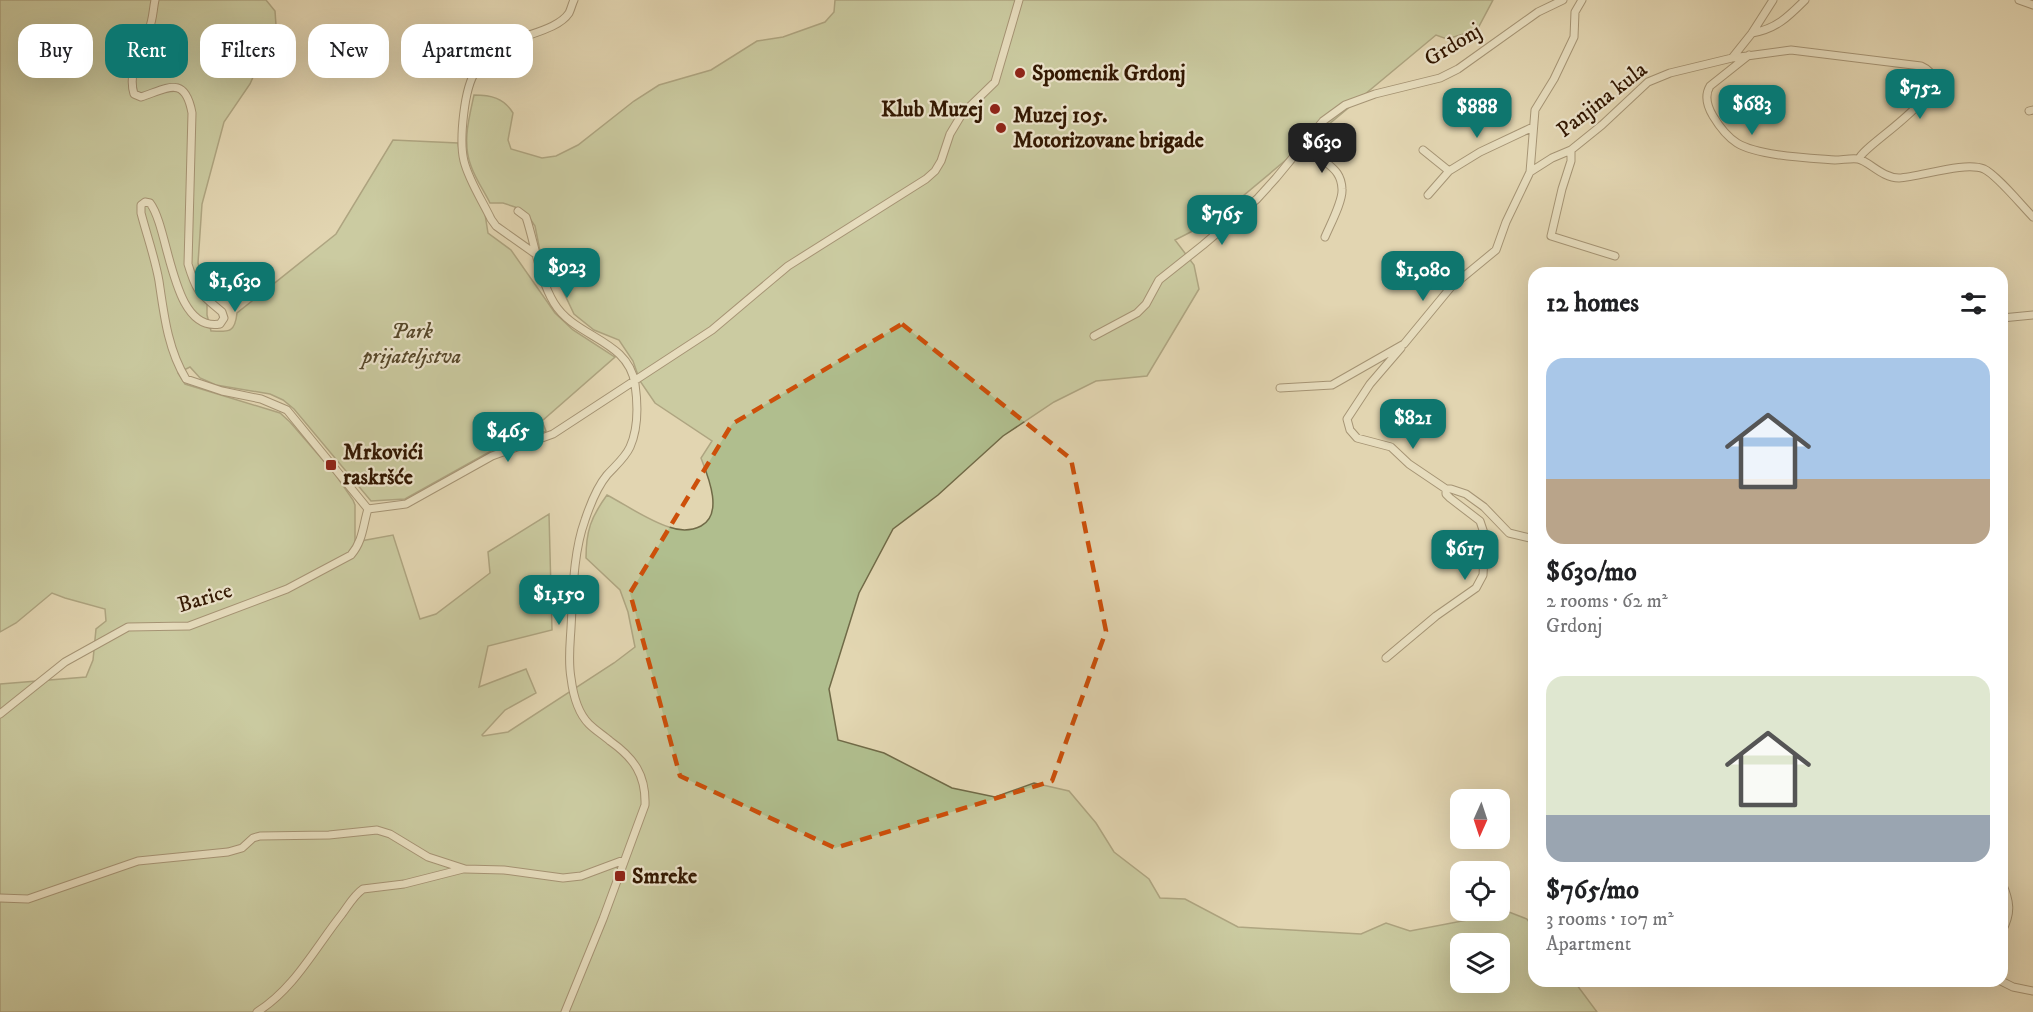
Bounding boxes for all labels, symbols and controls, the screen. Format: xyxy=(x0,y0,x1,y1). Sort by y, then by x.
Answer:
street label: Grdonj xyxy=(1419,17,1487,73)
chip: Buy xyxy=(18,24,93,78)
chip: Rent xyxy=(105,24,188,78)
chip: Filters xyxy=(200,24,296,78)
chip: New xyxy=(308,24,389,78)
chip: Apartment xyxy=(401,24,533,78)
street label: Panjina kula xyxy=(1551,56,1653,144)
place label: Spomenik Grdonj xyxy=(1032,60,1186,88)
marker: Spomenik Grdonj xyxy=(1013,66,1027,80)
pin: $752 xyxy=(1884,69,1956,120)
text: $752 xyxy=(1899,76,1941,101)
pin: $683 xyxy=(1716,85,1788,136)
pin: $888 xyxy=(1441,88,1513,139)
text: $683 xyxy=(1733,92,1771,117)
text: $888 xyxy=(1457,95,1497,120)
place label: Klub Muzej xyxy=(881,96,983,124)
marker: Klub Muzej xyxy=(988,102,1002,116)
place label: Muzej 105. Motorizovane brigade xyxy=(1013,102,1204,154)
marker: Muzej 105. Motorizovane brigade xyxy=(994,121,1008,135)
pin: $630 xyxy=(1286,123,1358,174)
text: $630 xyxy=(1302,130,1342,155)
pin: $765 xyxy=(1186,195,1258,246)
text: $765 xyxy=(1201,202,1243,227)
pin: $923 xyxy=(531,248,603,299)
pin: $1,080 xyxy=(1374,251,1472,302)
text: $923 xyxy=(548,255,586,280)
text: $1,080 xyxy=(1395,258,1451,283)
pin: $1,630 xyxy=(186,262,284,313)
text: $1,630 xyxy=(209,269,261,294)
text: 12 homes xyxy=(1546,287,1639,320)
icon: filters xyxy=(1957,287,1990,320)
park label: Park prijateljstva xyxy=(359,318,461,370)
icon: home xyxy=(1714,397,1822,505)
pin: $821 xyxy=(1377,399,1449,450)
text: $821 xyxy=(1394,406,1432,431)
pin: $465 xyxy=(472,412,544,463)
text: $465 xyxy=(487,419,529,444)
place label: Mrkovići raskršće xyxy=(343,439,423,491)
marker: Mrkovići raskršće xyxy=(324,458,338,472)
pin: $617 xyxy=(1429,530,1501,581)
text: $617 xyxy=(1445,537,1485,562)
text: $630/mo xyxy=(1546,556,1637,589)
pin: $1,150 xyxy=(510,575,608,626)
street label: Barice xyxy=(174,577,236,619)
text: $1,150 xyxy=(533,582,585,607)
text: 2 rooms · 62 m² xyxy=(1546,589,1668,614)
text: Grdonj xyxy=(1546,614,1602,639)
icon: home xyxy=(1714,715,1822,823)
north arrow xyxy=(1450,789,1510,849)
map controls xyxy=(1450,789,1510,993)
button: locate xyxy=(1450,861,1510,921)
place label: Smreke xyxy=(632,863,697,890)
marker: Smreke xyxy=(613,869,627,883)
text: $765/mo xyxy=(1546,874,1639,907)
text: 3 rooms · 107 m² xyxy=(1546,907,1674,932)
text: Apartment xyxy=(1546,932,1631,957)
button: layers xyxy=(1450,933,1510,993)

